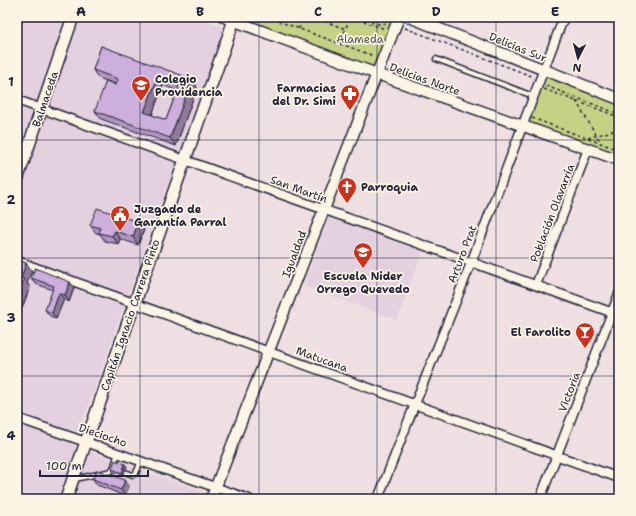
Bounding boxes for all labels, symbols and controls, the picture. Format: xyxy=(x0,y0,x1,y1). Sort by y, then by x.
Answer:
text: A xyxy=(76,3,86,20)
text: B xyxy=(196,3,204,20)
text: C xyxy=(314,3,322,20)
text: D xyxy=(431,3,441,20)
text: E xyxy=(551,3,560,20)
street label: Delicias Sur xyxy=(487,29,549,66)
park label: Alameda xyxy=(336,32,384,47)
north arrow xyxy=(558,38,598,78)
street label: Delicias Norte xyxy=(387,60,462,99)
text: N xyxy=(572,60,582,75)
street label: Balmaceda xyxy=(29,69,62,129)
place label: Colegio Providencia xyxy=(155,72,223,100)
text: 1 xyxy=(8,73,14,90)
school or university icon: Colegio Providencia xyxy=(130,74,152,102)
place label: Farmacias del Dr. Simi xyxy=(272,81,336,109)
pharmacy icon: Farmacias del Dr. Simi xyxy=(339,83,361,111)
street label: Población Olavarría xyxy=(527,162,578,264)
street label: San Martín xyxy=(268,172,330,207)
church icon: Parroquia xyxy=(336,176,358,204)
place label: Parroquia xyxy=(361,180,418,195)
text: 2 xyxy=(6,191,16,208)
place label: Juzgado de Garantía Parral xyxy=(134,202,227,230)
public building icon: Juzgado de Garantía Parral xyxy=(109,204,131,232)
street label: Arturo Prat xyxy=(445,223,480,285)
street label: Igualdad xyxy=(279,229,310,280)
street label: Capitán Ignacio Carrera Pinto xyxy=(97,237,164,393)
school or university icon: Escuela Nider Orrego Quevedo xyxy=(352,241,374,269)
place label: Escuela Nider Orrego Quevedo xyxy=(316,269,410,297)
text: 3 xyxy=(6,309,16,326)
bar icon: El Farolito xyxy=(574,321,596,349)
place label: El Farolito xyxy=(511,325,571,340)
street label: Matucana xyxy=(294,343,350,376)
street label: Victoria xyxy=(555,370,584,414)
street label: Dieciocho xyxy=(77,420,129,451)
text: 4 xyxy=(6,427,16,444)
scale bar xyxy=(40,452,148,478)
text: 100 m xyxy=(46,458,82,474)

